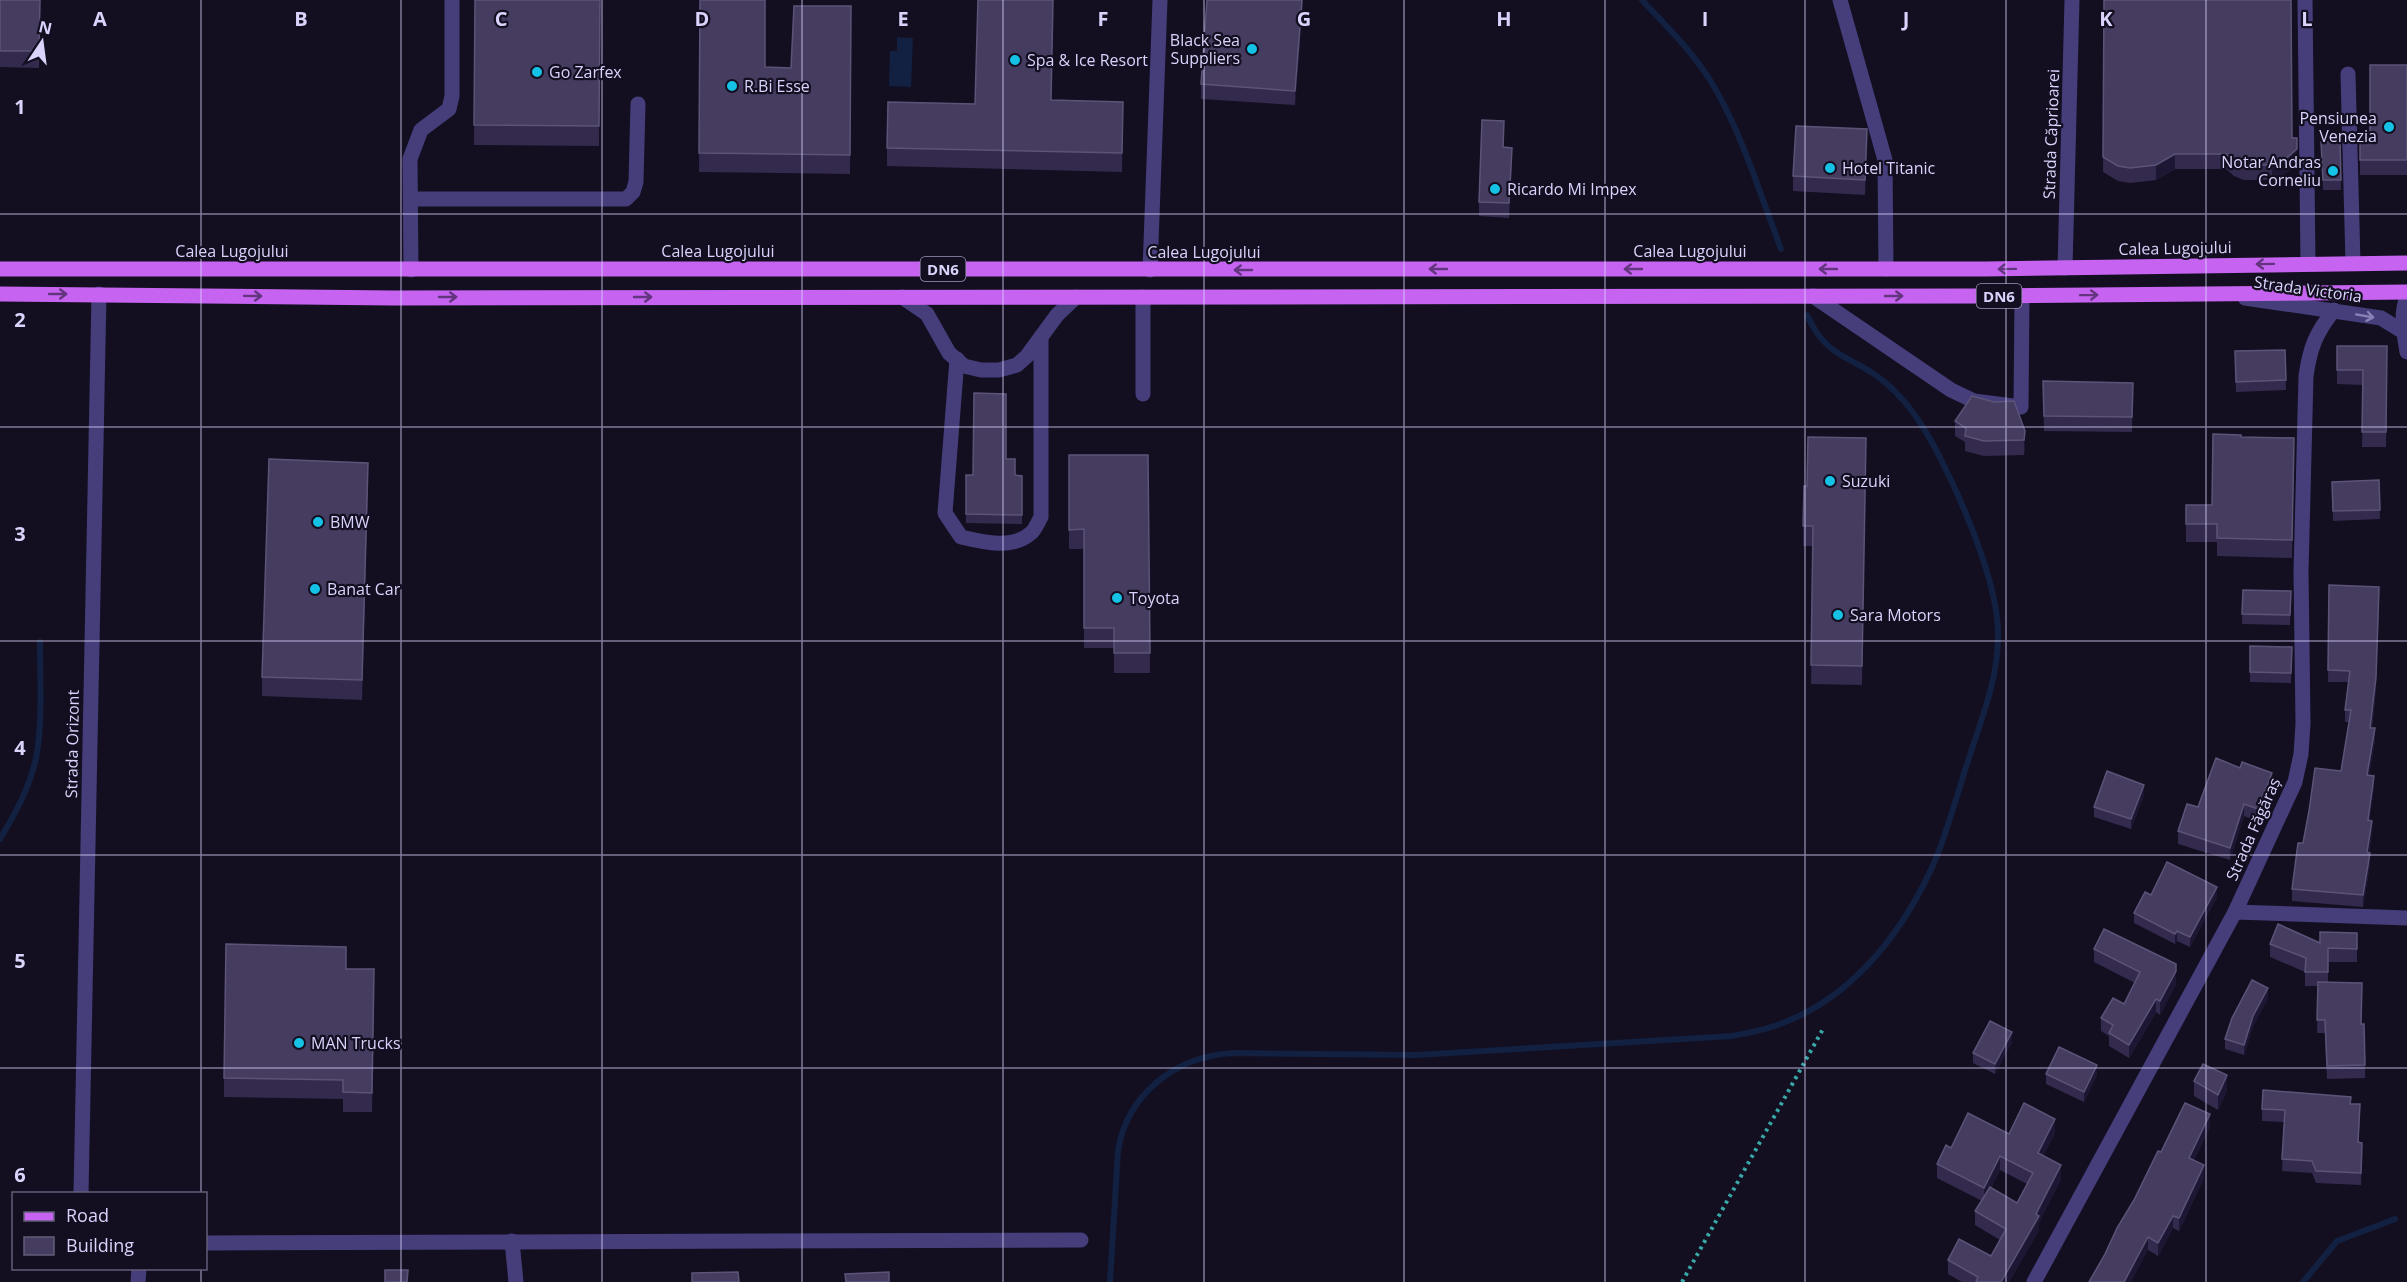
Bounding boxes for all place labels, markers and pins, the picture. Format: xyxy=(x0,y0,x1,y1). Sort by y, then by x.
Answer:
place label: Black Sea Suppliers xyxy=(1170,29,1240,69)
marker: Black Sea Suppliers xyxy=(1245,42,1259,56)
place label: Spa & Ice Resort xyxy=(1027,49,1148,71)
marker: Spa & Ice Resort xyxy=(1008,53,1022,67)
place label: Go Zarfex xyxy=(549,61,622,83)
marker: Go Zarfex xyxy=(530,65,544,79)
place label: R.Bi Esse xyxy=(744,75,810,97)
marker: R.Bi Esse xyxy=(725,79,739,93)
place label: Pensiunea Venezia xyxy=(2299,107,2377,147)
marker: Pensiunea Venezia xyxy=(2382,120,2396,134)
place label: Notar Andras Corneliu xyxy=(2221,151,2321,191)
place label: Hotel Titanic xyxy=(1842,157,1936,179)
marker: Hotel Titanic xyxy=(1823,161,1837,175)
marker: Notar Andras Corneliu xyxy=(2326,164,2340,178)
place label: Ricardo Mi Impex xyxy=(1507,178,1637,200)
marker: Ricardo Mi Impex xyxy=(1488,182,1502,196)
place label: Suzuki xyxy=(1842,470,1890,492)
marker: Suzuki xyxy=(1823,474,1837,488)
place label: BMW xyxy=(330,511,370,533)
marker: BMW xyxy=(311,515,325,529)
place label: Banat Car xyxy=(327,578,401,600)
marker: Banat Car xyxy=(308,582,322,596)
place label: Toyota xyxy=(1129,587,1180,609)
marker: Toyota xyxy=(1110,591,1124,605)
place label: Sara Motors xyxy=(1850,604,1941,626)
marker: Sara Motors xyxy=(1831,608,1845,622)
place label: MAN Trucks xyxy=(311,1032,401,1054)
marker: MAN Trucks xyxy=(292,1036,306,1050)

